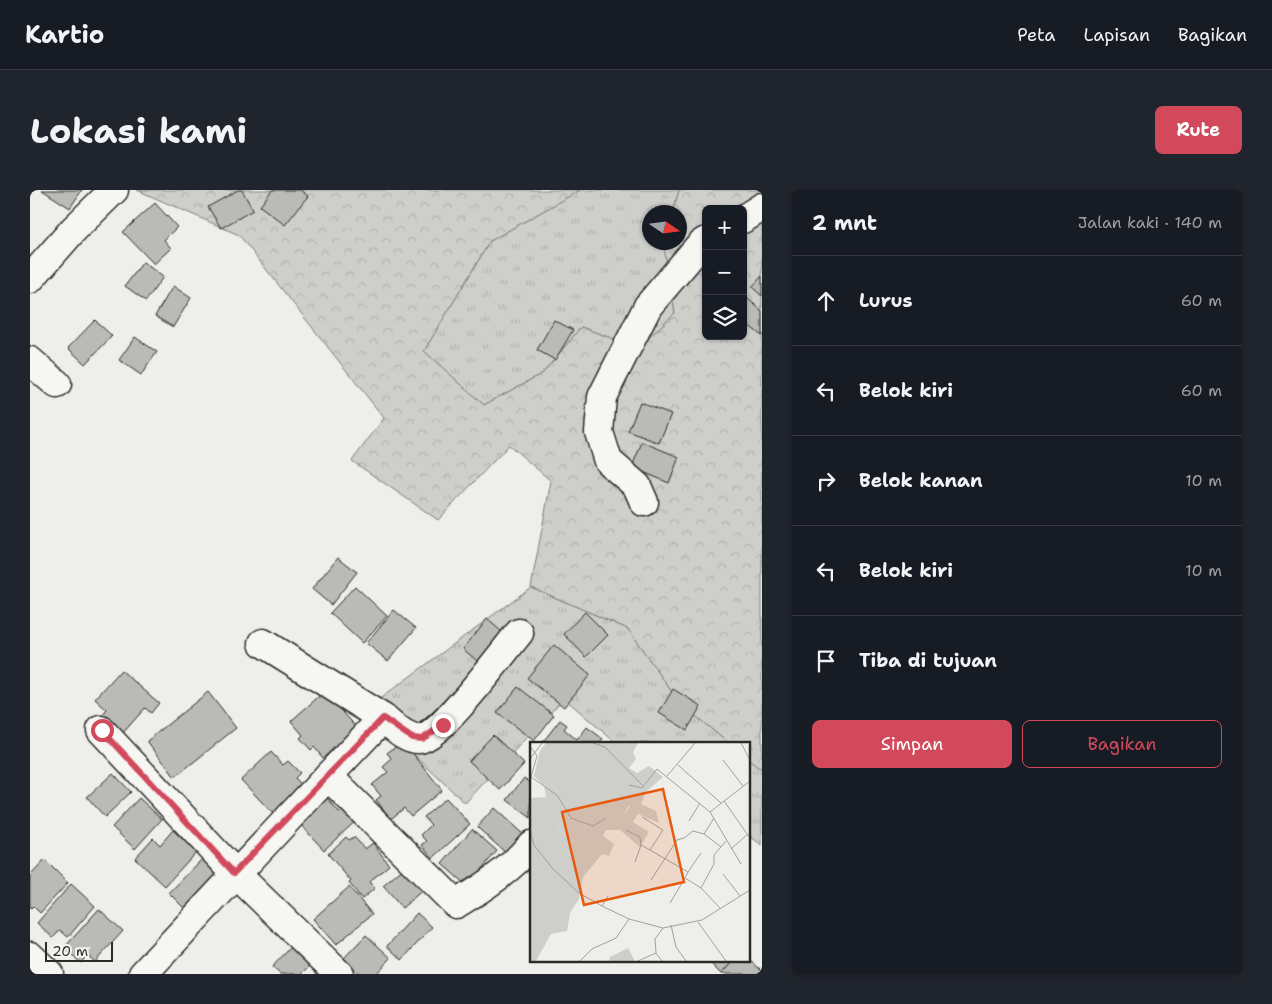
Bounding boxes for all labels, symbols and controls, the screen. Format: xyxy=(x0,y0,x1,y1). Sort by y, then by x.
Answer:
text: Kartio xyxy=(25,19,104,51)
text: Peta xyxy=(1017,23,1056,47)
text: Lapisan xyxy=(1084,23,1150,47)
text: Bagikan xyxy=(1178,23,1247,47)
button: Rute xyxy=(1155,106,1242,154)
text: Lokasi kami xyxy=(30,107,247,154)
north arrow xyxy=(642,205,687,250)
map controls xyxy=(702,205,747,340)
button: + xyxy=(702,205,747,250)
text: 2 mnt xyxy=(812,209,877,237)
text: Jalan kaki · 140 m xyxy=(1078,212,1222,233)
button: − xyxy=(702,250,747,295)
icon: ahead xyxy=(812,287,840,315)
text: Lurus xyxy=(859,288,913,313)
text: 60 m xyxy=(1181,290,1222,311)
button: layers xyxy=(702,295,747,340)
icon: left xyxy=(812,377,840,405)
text: Belok kiri xyxy=(859,378,953,403)
text: 60 m xyxy=(1181,380,1222,401)
icon: right xyxy=(812,467,840,495)
text: Belok kanan xyxy=(859,468,983,493)
text: 10 m xyxy=(1185,470,1222,491)
icon: left xyxy=(812,557,840,585)
text: Belok kiri xyxy=(859,558,953,583)
text: 10 m xyxy=(1185,560,1222,581)
icon: arrive xyxy=(812,647,840,675)
text: Tiba di tujuan xyxy=(859,648,997,673)
route end xyxy=(432,714,455,737)
route start xyxy=(91,719,114,742)
button: Simpan xyxy=(812,720,1012,768)
button: Bagikan xyxy=(1022,720,1222,768)
inset map xyxy=(530,742,750,962)
scale bar xyxy=(45,939,112,962)
text: 20 m xyxy=(52,942,88,960)

